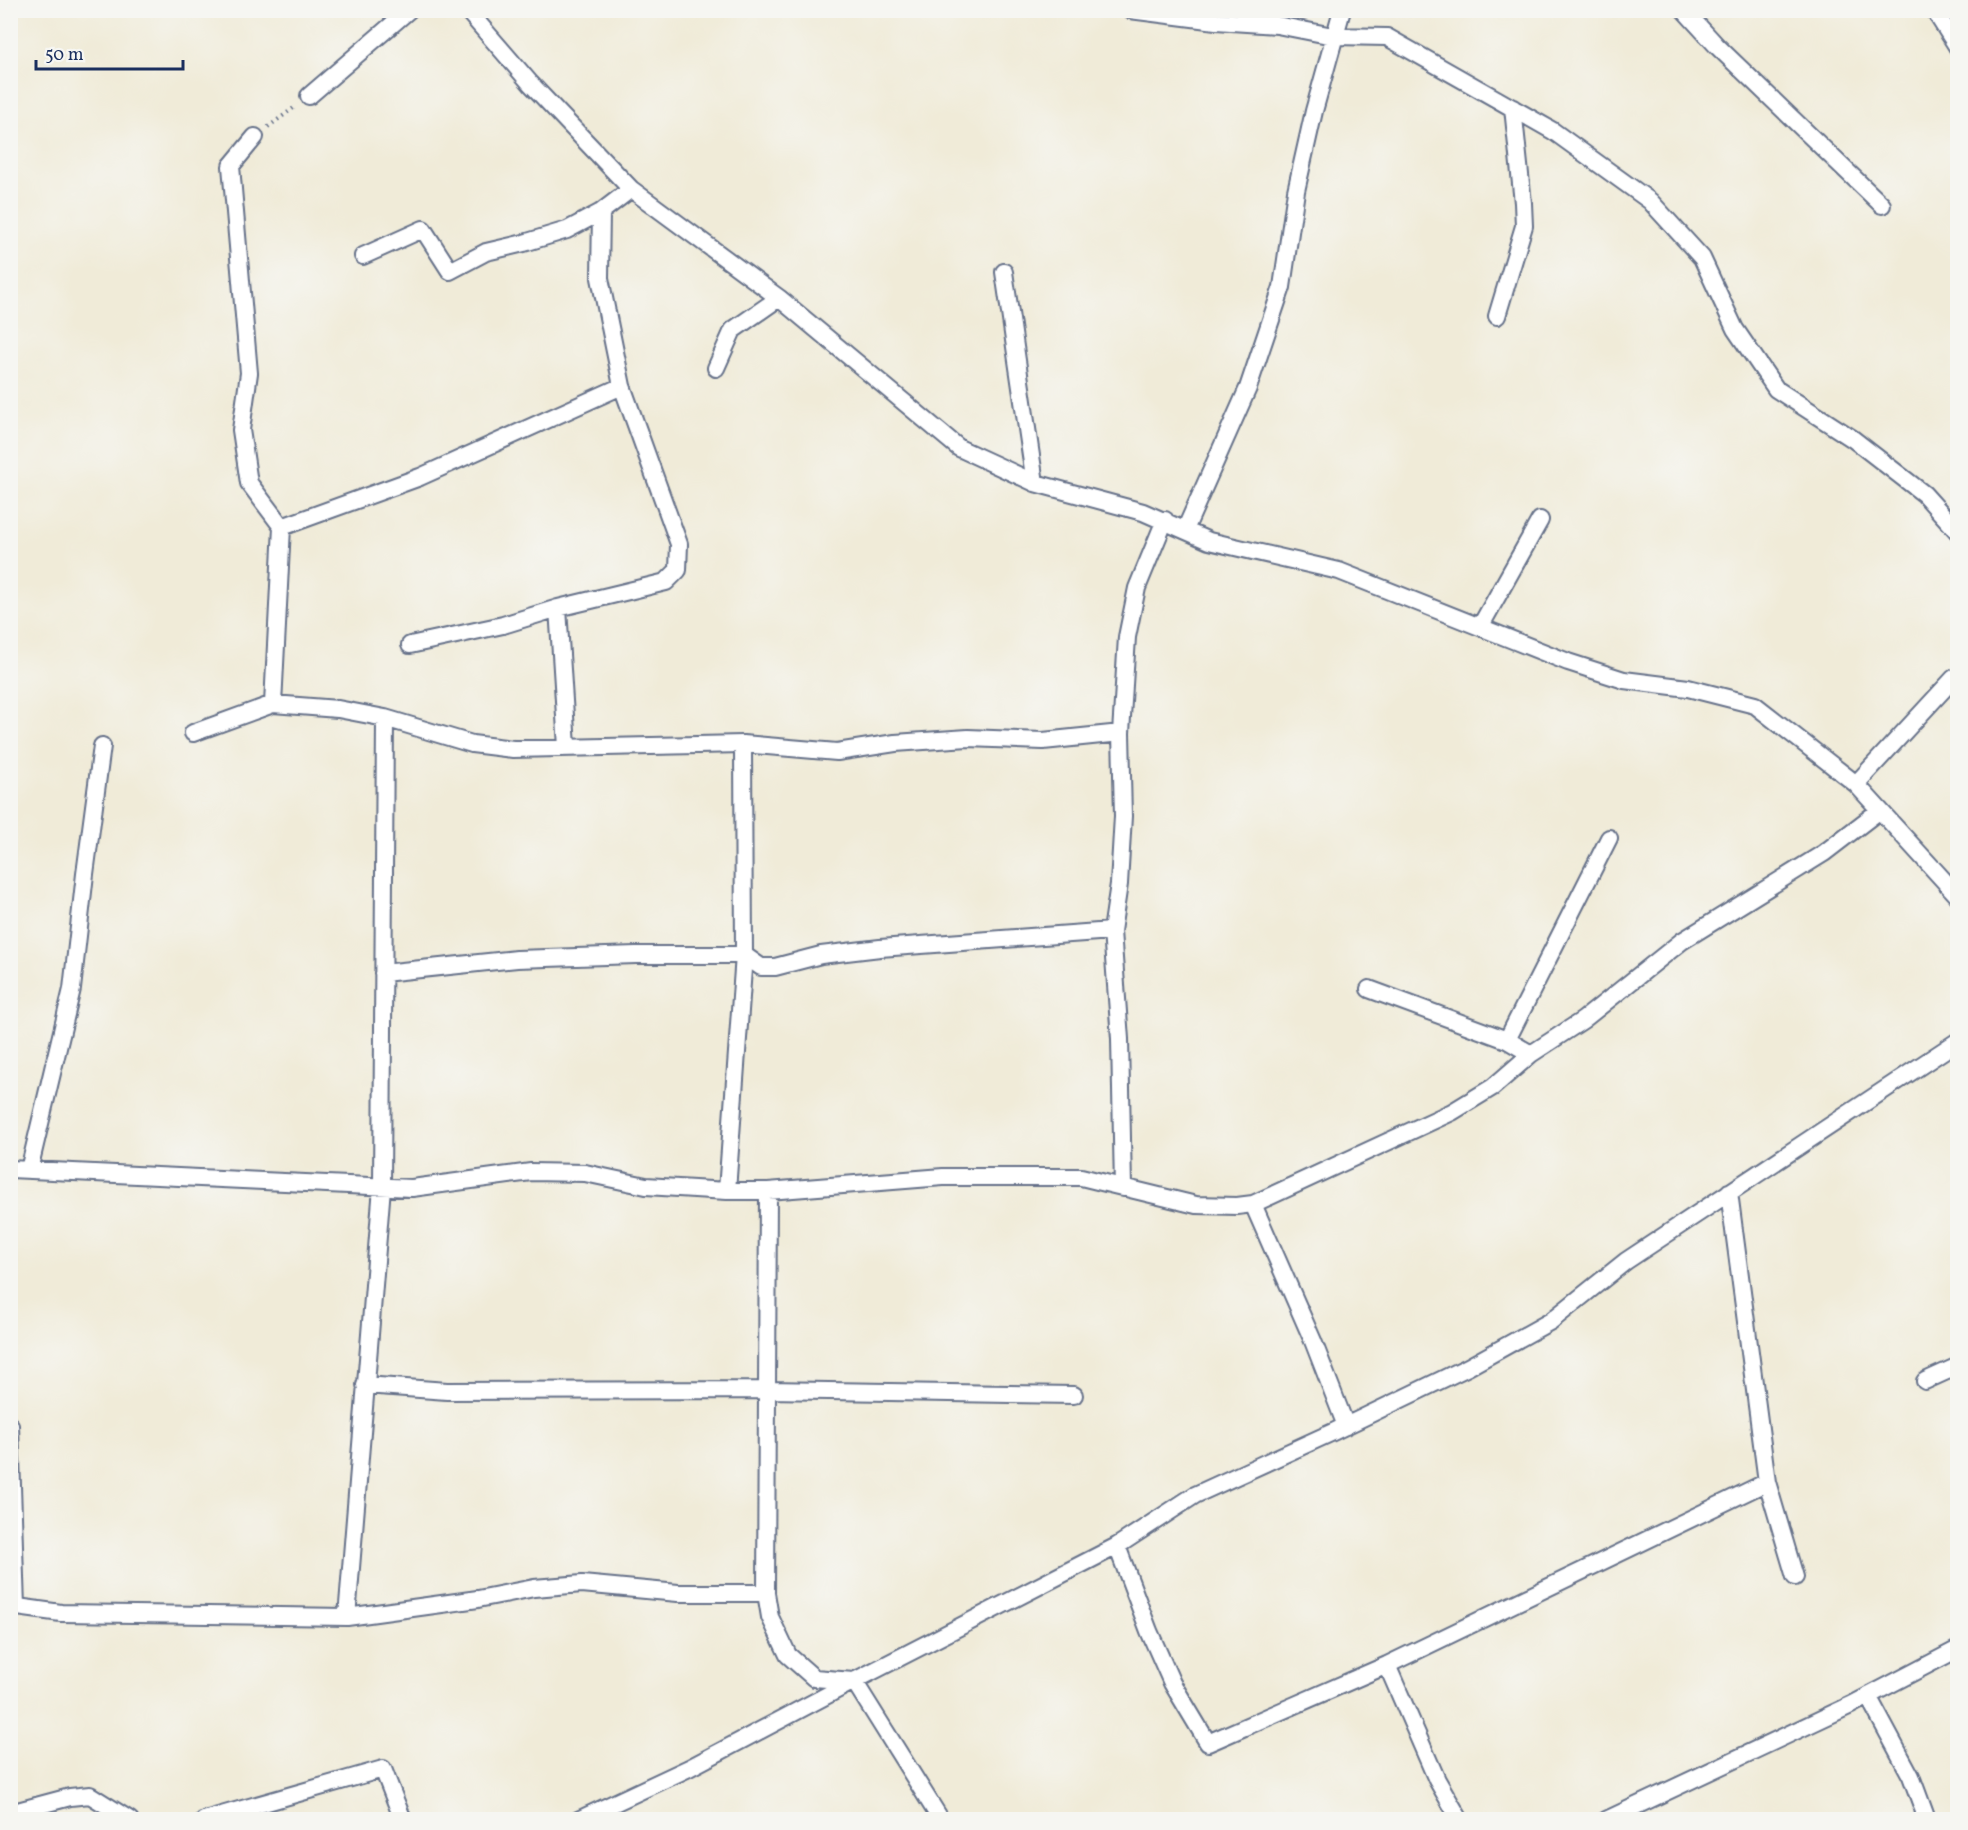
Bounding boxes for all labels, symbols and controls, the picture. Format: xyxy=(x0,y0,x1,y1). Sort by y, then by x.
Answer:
scale bar xyxy=(36,33,183,71)
text: 50 m xyxy=(45,43,84,68)

